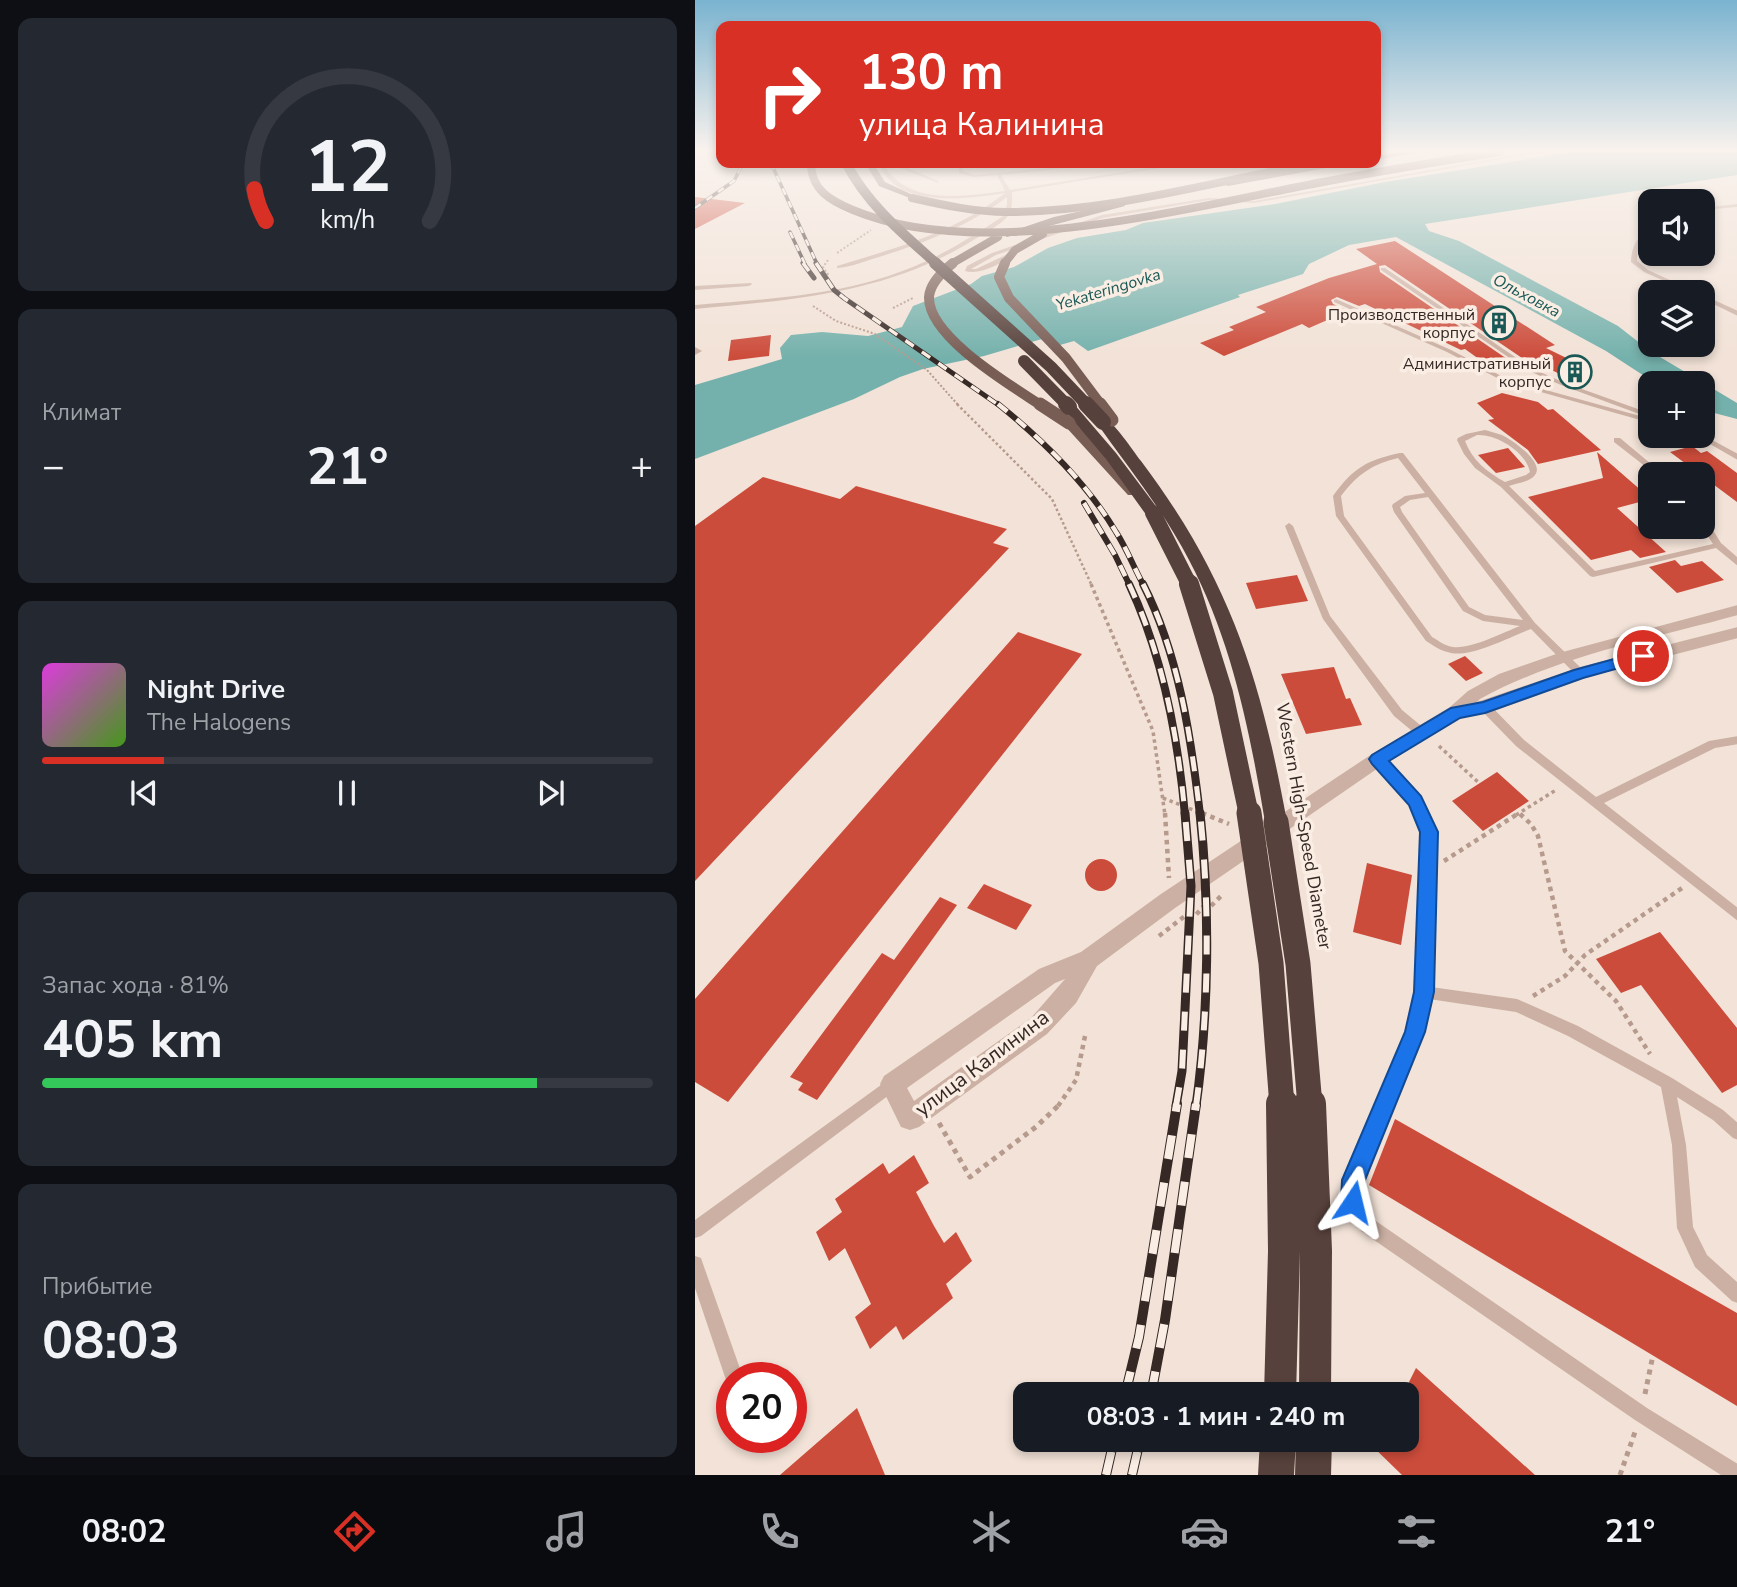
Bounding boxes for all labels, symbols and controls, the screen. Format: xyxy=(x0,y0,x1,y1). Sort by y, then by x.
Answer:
text: 130 m xyxy=(859,39,1003,106)
icon: right xyxy=(744,49,835,140)
text: улица Калинина xyxy=(859,103,1105,146)
text: 12 xyxy=(304,117,391,217)
map controls xyxy=(1638,189,1715,539)
button: sound xyxy=(1638,189,1715,266)
text: km/h xyxy=(320,203,375,237)
water label: Yekateringovka xyxy=(1053,264,1163,316)
water label: Ольховка xyxy=(1489,269,1564,323)
button: layers xyxy=(1638,280,1715,357)
place label: Производственный корпус xyxy=(1328,304,1475,344)
building icon: Производственный корпус xyxy=(1480,304,1518,342)
place label: Административный корпус xyxy=(1403,353,1551,393)
building icon: Административный корпус xyxy=(1556,353,1594,391)
button: + xyxy=(1638,371,1715,448)
text: Климат xyxy=(42,397,121,428)
text: 21° xyxy=(306,431,389,502)
text: − xyxy=(42,441,65,492)
text: + xyxy=(630,441,653,492)
button: − xyxy=(1638,462,1715,539)
pin xyxy=(1613,626,1673,686)
icon: arrive xyxy=(1624,637,1662,675)
text: Night Drive xyxy=(147,672,285,707)
street label: Western High-Speed Diameter xyxy=(1270,701,1338,952)
text: The Halogens xyxy=(147,707,291,738)
icon: previous xyxy=(125,774,163,812)
icon: pause xyxy=(328,774,366,812)
icon: next xyxy=(532,774,570,812)
text: Запас хода · 81% xyxy=(42,970,229,1001)
street label: улица Калинина xyxy=(909,1003,1055,1123)
text: 405 km xyxy=(42,1004,223,1075)
position arrow xyxy=(1316,1165,1390,1239)
text: Прибытие xyxy=(42,1271,152,1302)
text: 08:03 xyxy=(42,1305,180,1376)
speed limit sign: 20 xyxy=(716,1362,807,1453)
text: 08:03 · 1 мин · 240 m xyxy=(1087,1399,1345,1434)
icon: directions xyxy=(330,1507,379,1556)
icon: music xyxy=(542,1507,591,1556)
icon: phone xyxy=(755,1507,804,1556)
icon: climate xyxy=(967,1507,1016,1556)
icon: car xyxy=(1180,1507,1229,1556)
icon: filters xyxy=(1392,1507,1441,1556)
text: 08:02 xyxy=(82,1510,166,1553)
text: 21° xyxy=(1605,1510,1655,1553)

